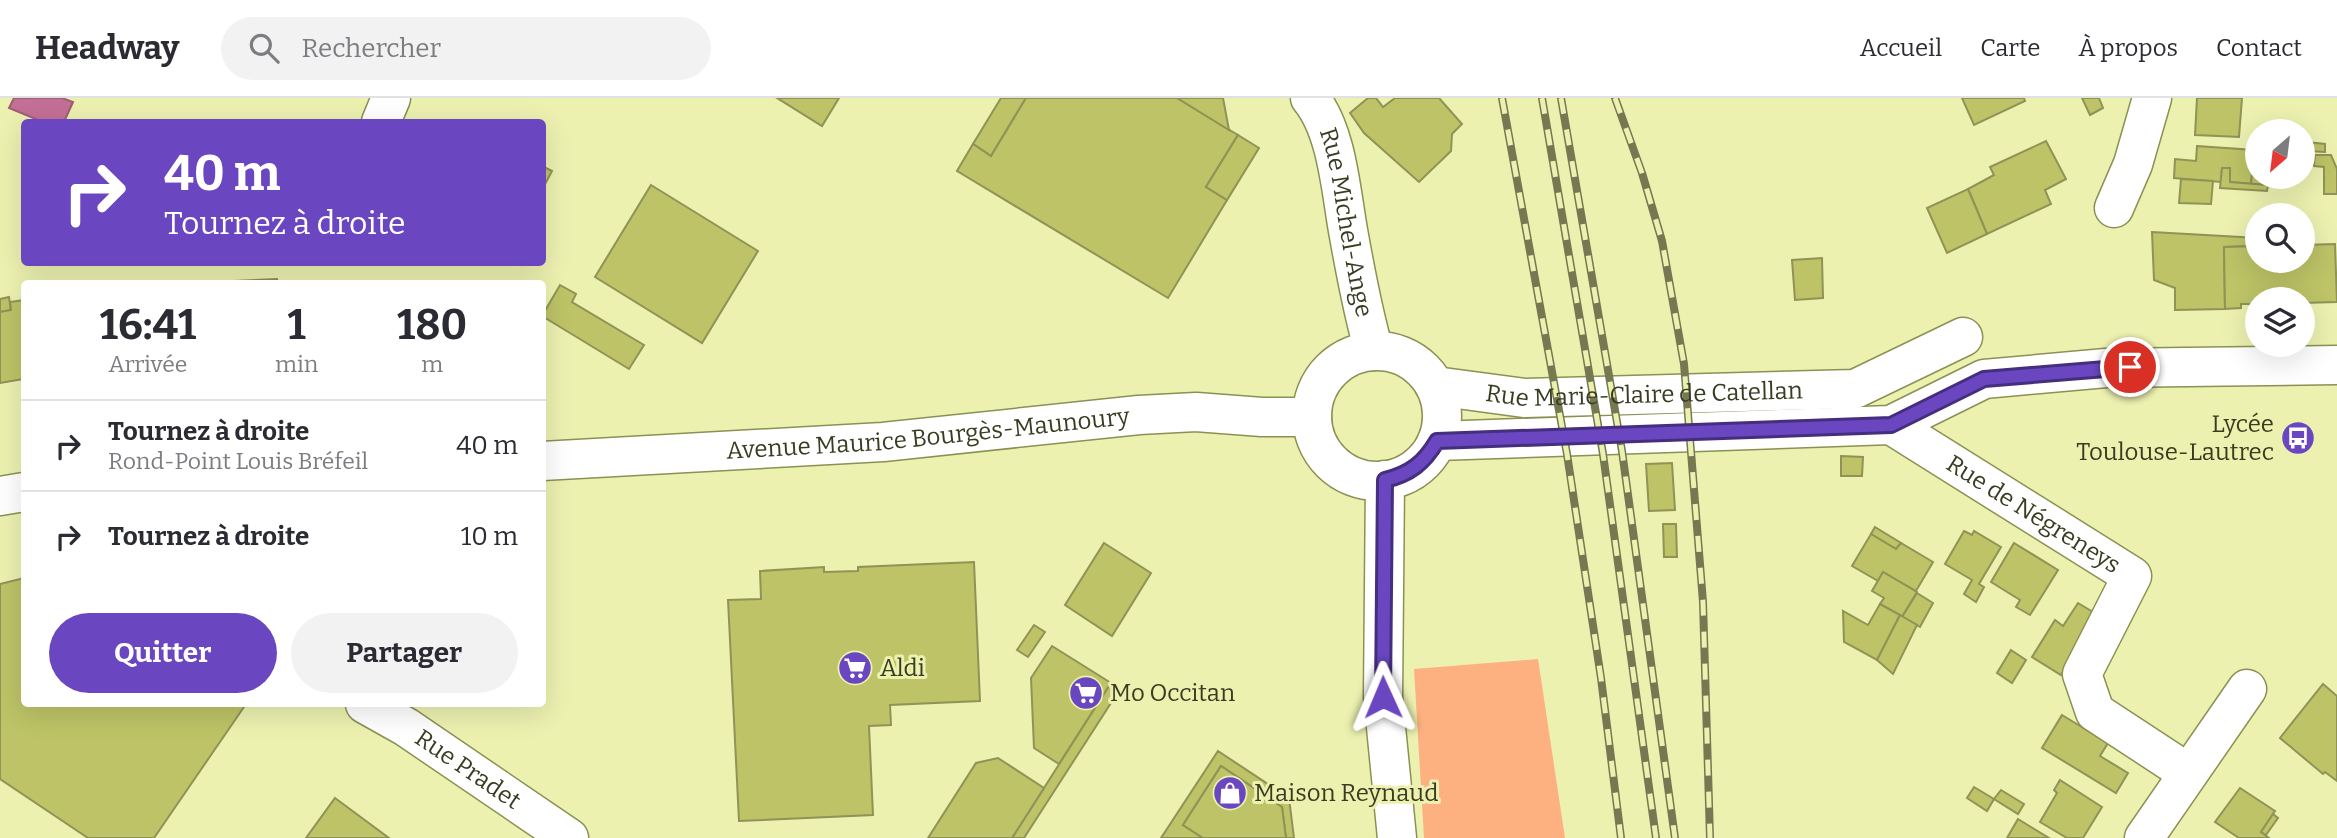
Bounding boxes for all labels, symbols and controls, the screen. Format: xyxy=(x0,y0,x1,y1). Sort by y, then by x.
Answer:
search box xyxy=(221,17,711,80)
text: Headway xyxy=(35,28,179,68)
icon: search xyxy=(245,29,283,67)
text: Rechercher xyxy=(301,33,441,64)
text: Accueil xyxy=(1860,34,1942,62)
text: Carte xyxy=(1980,34,2040,62)
text: À propos xyxy=(2078,34,2178,62)
text: Contact xyxy=(2216,34,2302,62)
north arrow xyxy=(2245,119,2315,189)
map controls xyxy=(2245,119,2315,357)
street label: Rue Michel-Ange xyxy=(1314,124,1379,320)
text: 40 m xyxy=(164,144,281,203)
icon: right xyxy=(49,147,140,238)
button: search xyxy=(2245,203,2315,273)
text: Tournez à droite xyxy=(164,204,406,242)
button: layers xyxy=(2245,287,2315,357)
text: 16:41 xyxy=(100,300,196,350)
text: 1 xyxy=(288,300,306,350)
text: 180 xyxy=(397,300,467,350)
pin xyxy=(2100,337,2160,397)
icon: arrive xyxy=(2111,348,2149,386)
text: Arrivée xyxy=(109,350,187,378)
text: min xyxy=(275,350,318,378)
text: m xyxy=(421,350,443,378)
street label: Rue Marie-Claire de Catellan xyxy=(1484,376,1803,413)
street label: Avenue Maurice Bourgès-Maunoury xyxy=(725,402,1131,465)
place label: Lycée Toulouse-Lautrec xyxy=(2076,410,2274,466)
text: Tournez à droite xyxy=(108,416,309,447)
bus stop icon: Lycée Toulouse-Lautrec xyxy=(2279,419,2317,457)
icon: right xyxy=(49,427,87,465)
text: 40 m xyxy=(456,430,518,461)
text: Rond-Point Louis Bréfeil xyxy=(108,447,368,475)
street label: Rue de Négreneys xyxy=(1941,449,2126,579)
icon: right xyxy=(49,518,87,556)
text: Tournez à droite xyxy=(108,521,309,552)
text: 10 m xyxy=(461,521,518,552)
button: Quitter xyxy=(49,613,277,693)
button: Partager xyxy=(291,613,518,693)
supermarket icon: Aldi xyxy=(836,649,874,687)
place label: Aldi xyxy=(880,654,925,682)
position arrow xyxy=(1346,660,1420,734)
supermarket icon: Mo Occitan xyxy=(1067,674,1105,712)
place label: Mo Occitan xyxy=(1110,679,1235,707)
street label: Rue Pradet xyxy=(410,723,526,815)
shop icon: Maison Reynaud xyxy=(1211,774,1249,812)
place label: Maison Reynaud xyxy=(1254,779,1438,807)

